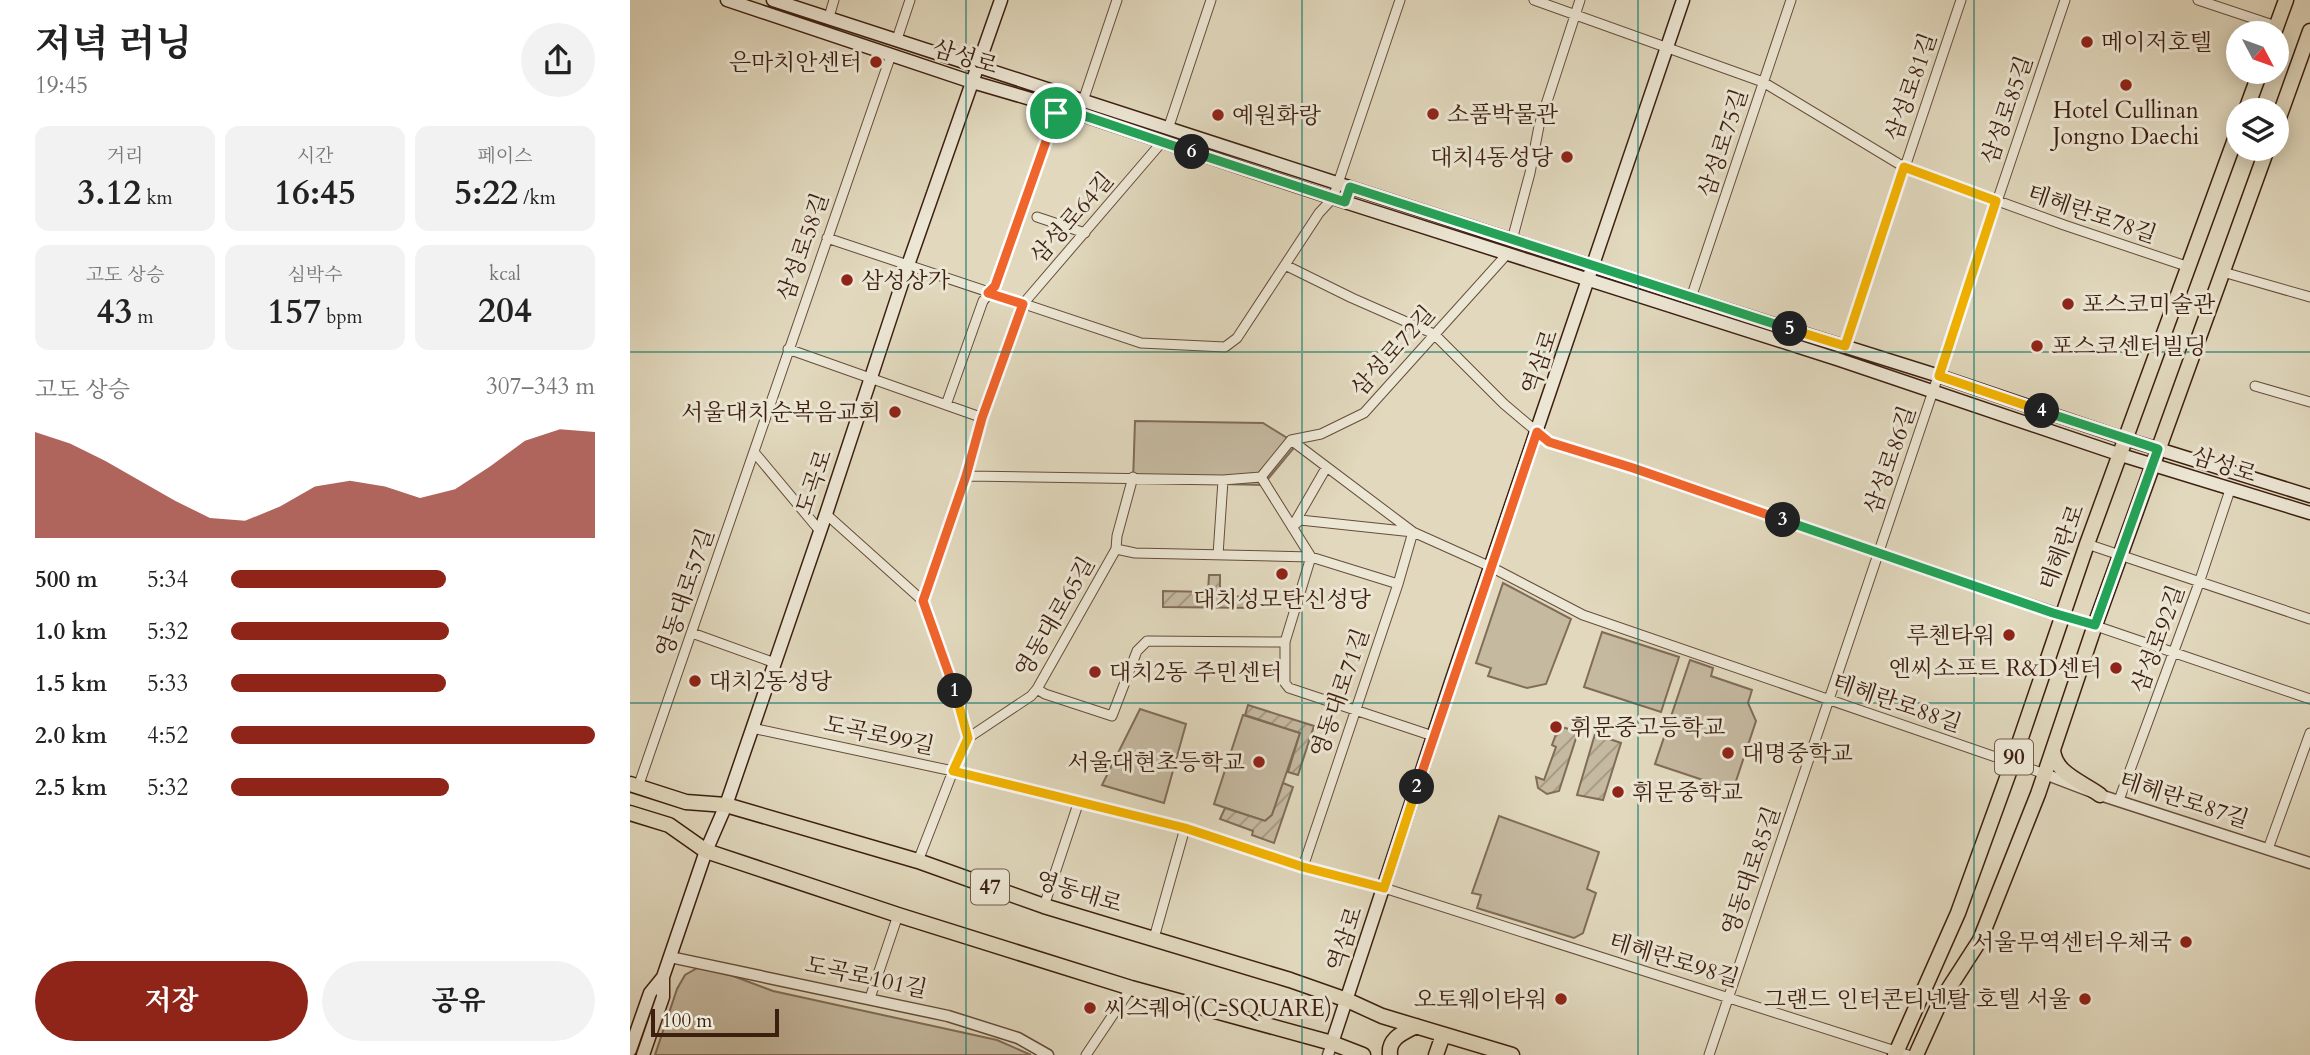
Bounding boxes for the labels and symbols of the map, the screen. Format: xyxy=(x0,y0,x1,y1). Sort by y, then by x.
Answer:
north arrow xyxy=(2226,21,2289,84)
place label: 메이저호텔 xyxy=(2101,27,2212,58)
street label: 삼성로81길 xyxy=(1878,29,1944,145)
street label: 삼성로 xyxy=(929,32,1001,82)
marker: 메이저호텔 xyxy=(2079,34,2095,50)
place label: 은마치안센터 xyxy=(729,47,862,78)
street label: 삼성로85길 xyxy=(1974,52,2040,168)
marker: 은마치안센터 xyxy=(868,54,884,70)
marker: Hotel Cullinan Jongno Daechi xyxy=(2118,77,2134,93)
pin xyxy=(1026,83,1086,143)
street label: 삼성로75길 xyxy=(1691,85,1755,201)
place label: Hotel Cullinan Jongno Daechi xyxy=(2050,95,2199,152)
place label: 소품박물관 xyxy=(1447,99,1559,130)
place label: 예원화랑 xyxy=(1232,100,1322,131)
marker: 소품박물관 xyxy=(1425,106,1441,122)
marker: 예원화랑 xyxy=(1210,107,1226,123)
pin: 6 xyxy=(1174,134,1210,170)
place label: 대치4동성당 xyxy=(1430,142,1554,173)
marker: 대치4동성당 xyxy=(1559,149,1575,165)
street label: 삼성로64길 xyxy=(1023,165,1121,271)
street label: 테헤란로78길 xyxy=(2023,177,2161,251)
street label: 삼성로58길 xyxy=(770,189,836,305)
place label: 삼성상가 xyxy=(861,265,951,296)
marker: 삼성상가 xyxy=(839,272,855,288)
place label: 포스코미술관 xyxy=(2082,289,2216,320)
marker: 포스코미술관 xyxy=(2060,296,2076,312)
street label: 삼성로72길 xyxy=(1344,299,1442,403)
pin: 5 xyxy=(1772,312,1808,346)
street label: 역삼로 xyxy=(1514,325,1566,399)
place label: 포스코센터빌딩 xyxy=(2051,331,2207,362)
marker: 포스코센터빌딩 xyxy=(2029,338,2045,354)
pin: 4 xyxy=(2024,394,2060,428)
place label: 서울대치순복음교회 xyxy=(681,397,881,428)
street label: 삼성로86길 xyxy=(1857,402,1923,518)
marker: 서울대치순복음교회 xyxy=(887,404,903,420)
street label: 삼성로 xyxy=(2188,440,2260,490)
street label: 도곡로 xyxy=(788,445,840,519)
street label: 테헤란로 xyxy=(2032,500,2092,594)
pin: 3 xyxy=(1766,503,1800,538)
street label: 영동대로57길 xyxy=(648,524,722,662)
street label: 영동대로65길 xyxy=(1008,551,1102,683)
marker: 대치성모탄신성당 xyxy=(1274,566,1290,582)
street label: 삼성로92길 xyxy=(2124,581,2192,697)
place label: 대치성모탄신성당 xyxy=(1193,584,1372,615)
place label: 루첸타워 xyxy=(1906,620,1995,651)
street label: 영동대로71길 xyxy=(1303,624,1377,762)
marker: 루첸타워 xyxy=(2001,627,2017,643)
place label: 엔씨소프트 R&D센터 xyxy=(1889,653,2102,684)
place label: 대치2동 주민센터 xyxy=(1109,657,1282,688)
marker: 엔씨소프트 R&D센터 xyxy=(2108,660,2124,676)
marker: 대치2동 주민센터 xyxy=(1087,664,1103,680)
place label: 대치2동성당 xyxy=(709,666,833,697)
street label: 테헤란로88길 xyxy=(1828,666,1966,740)
marker: 대치2동성당 xyxy=(687,673,703,689)
pin: 1 xyxy=(938,674,972,708)
street label: 도곡로99길 xyxy=(821,708,937,762)
place label: 휘문중고등학교 xyxy=(1570,712,1726,743)
marker: 휘문중고등학교 xyxy=(1548,719,1564,735)
place label: 대명중학교 xyxy=(1742,738,1853,769)
road number: 90 xyxy=(1995,740,2033,774)
marker: 대명중학교 xyxy=(1720,745,1736,761)
place label: 서울대현초등학교 xyxy=(1067,747,1245,778)
marker: 서울대현초등학교 xyxy=(1251,754,1267,770)
street label: 테헤란로87길 xyxy=(2115,764,2253,836)
pin: 2 xyxy=(1400,770,1434,804)
place label: 휘문중학교 xyxy=(1632,777,1743,808)
marker: 휘문중학교 xyxy=(1610,784,1626,800)
street label: 영동대로85길 xyxy=(1714,802,1788,940)
street label: 영동대로 xyxy=(1032,864,1126,920)
road number: 47 xyxy=(971,870,1009,904)
street label: 역삼로 xyxy=(1320,903,1370,975)
street label: 테헤란로98길 xyxy=(1605,925,1743,995)
place label: 서울무역센터우체국 xyxy=(1972,927,2172,958)
marker: 서울무역센터우체국 xyxy=(2178,934,2194,950)
street label: 도곡로101길 xyxy=(802,949,930,1005)
place label: 오토웨이타워 xyxy=(1414,984,1547,1015)
place label: 그랜드 인터콘티넨탈 호텔 서울 xyxy=(1764,984,2071,1015)
marker: 오토웨이타워 xyxy=(1553,991,1569,1007)
marker: 그랜드 인터콘티넨탈 호텔 서울 xyxy=(2077,991,2093,1007)
place label: 씨스퀘어(C-SQUARE) xyxy=(1104,993,1332,1024)
marker: 씨스퀘어(C-SQUARE) xyxy=(1082,1000,1098,1016)
scale bar xyxy=(651,1006,779,1038)

